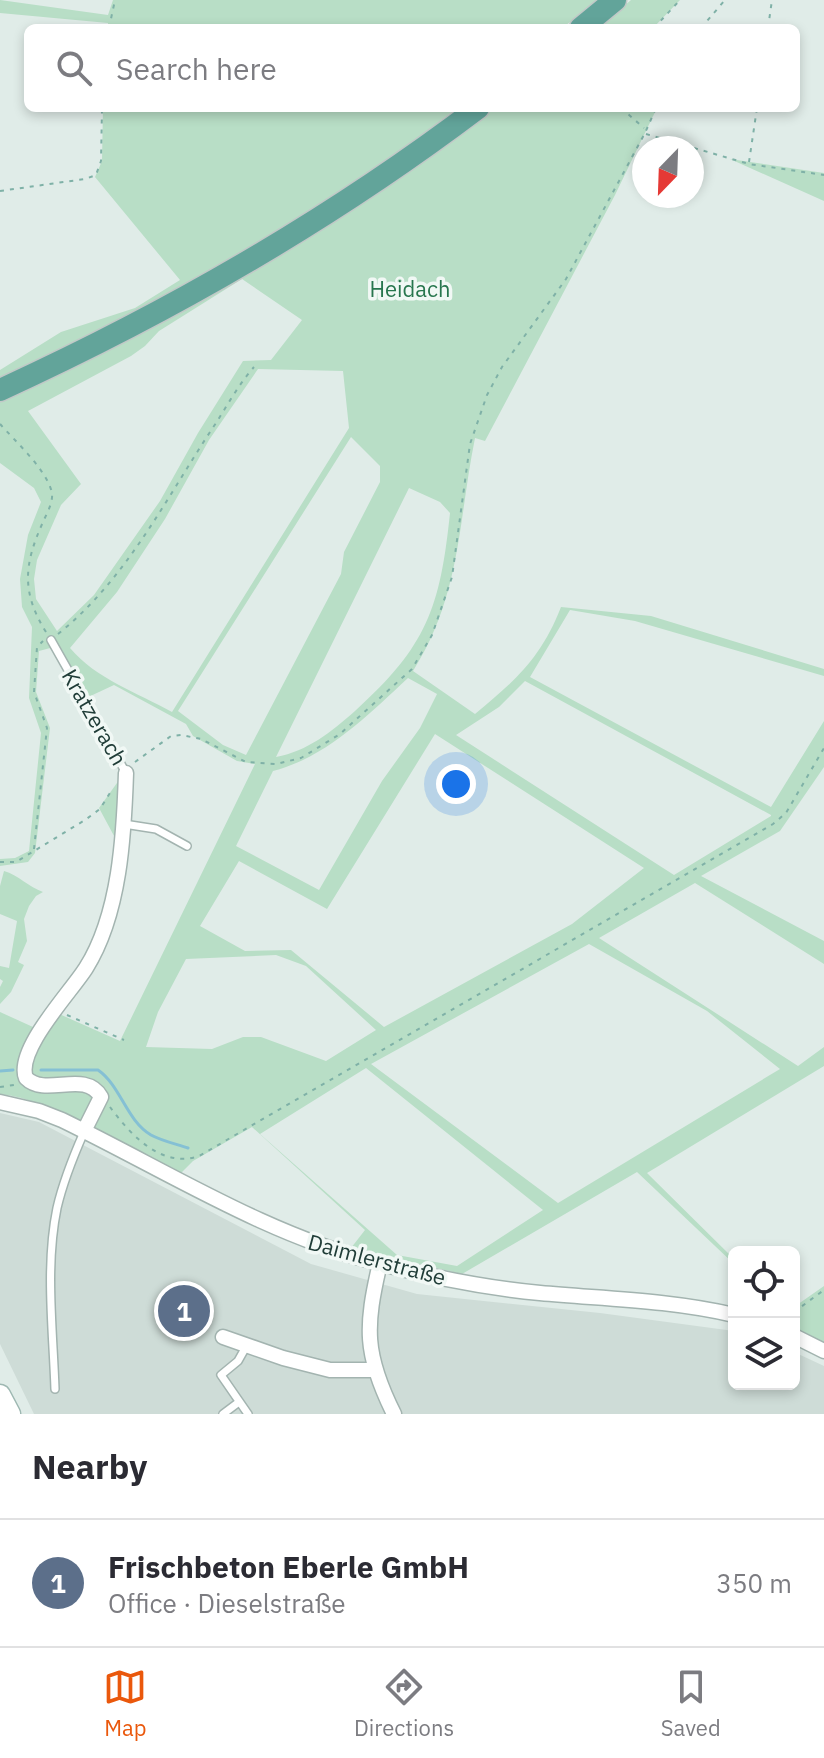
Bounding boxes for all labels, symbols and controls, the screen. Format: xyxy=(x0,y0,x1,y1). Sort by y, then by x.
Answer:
search box xyxy=(24,24,800,112)
icon: search xyxy=(52,46,96,90)
text: Search here xyxy=(116,49,277,88)
north arrow xyxy=(632,136,704,208)
park label: Heidach xyxy=(369,274,451,303)
street label: Kratzerach xyxy=(56,664,134,770)
your location xyxy=(436,764,476,804)
street label: Daimlerstraße xyxy=(305,1227,449,1291)
map controls xyxy=(728,1246,800,1390)
button: locate xyxy=(728,1246,800,1318)
pin: 1 xyxy=(158,1281,210,1341)
button: layers xyxy=(728,1318,800,1390)
text: Nearby xyxy=(32,1444,147,1488)
text: Frischbeton Eberle GmbH xyxy=(108,1547,469,1586)
text: 1 xyxy=(50,1566,66,1600)
text: 350 m xyxy=(716,1566,792,1600)
text: Office · Dieselstraße xyxy=(108,1586,346,1620)
tab: Map xyxy=(103,1665,147,1742)
tab: Directions xyxy=(354,1665,454,1742)
tab: Saved xyxy=(661,1665,721,1742)

